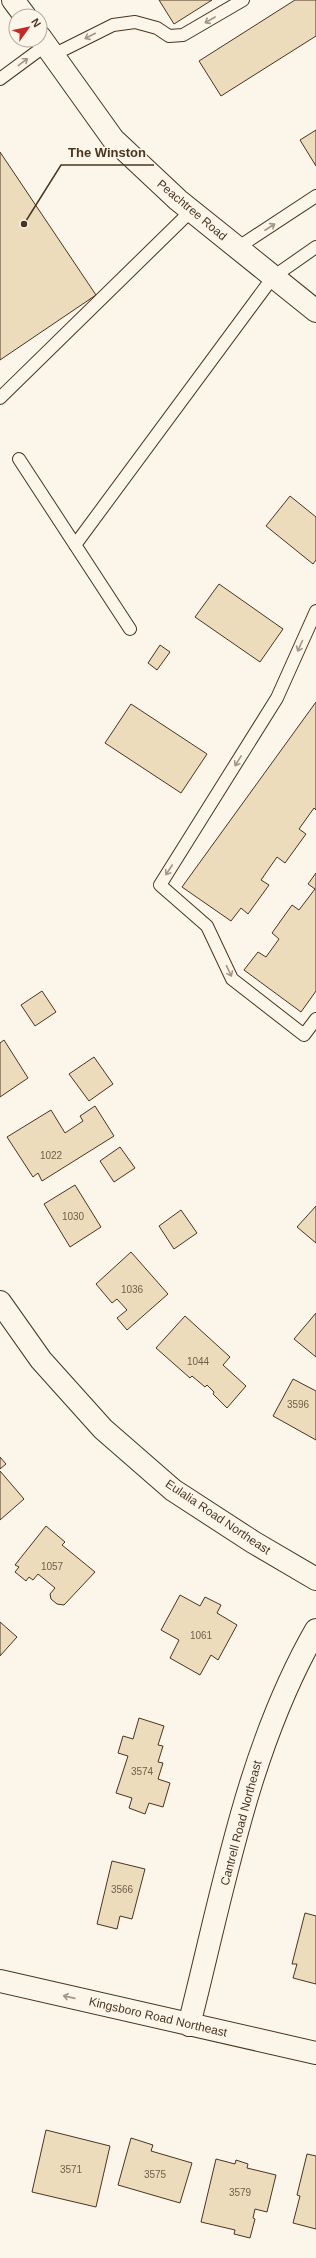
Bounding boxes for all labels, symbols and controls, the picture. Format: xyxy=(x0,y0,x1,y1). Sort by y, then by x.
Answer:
north arrow xyxy=(8,8,48,48)
text: N xyxy=(29,16,44,29)
one-way arrow xyxy=(204,16,216,24)
one-way arrow xyxy=(85,33,97,41)
one-way arrow xyxy=(17,58,28,66)
callout: The Winston xyxy=(61,140,154,165)
text: The Winston xyxy=(68,145,146,160)
street label: Peachtree Road xyxy=(154,177,230,243)
one-way arrow xyxy=(264,222,276,230)
one-way arrow xyxy=(296,640,303,652)
one-way arrow xyxy=(234,755,243,766)
one-way arrow xyxy=(165,864,173,875)
one-way arrow xyxy=(225,965,233,977)
house number: 1022 xyxy=(40,1150,63,1161)
house number: 1030 xyxy=(62,1211,85,1222)
house number: 1036 xyxy=(121,1284,144,1295)
house number: 1044 xyxy=(187,1356,210,1367)
house number: 3596 xyxy=(287,1399,310,1410)
street label: Eulalia Road Northeast xyxy=(163,1477,274,1558)
house number: 1057 xyxy=(41,1561,64,1572)
house number: 1061 xyxy=(190,1630,213,1641)
street label: Cantrell Road Northeast xyxy=(218,1758,265,1887)
house number: 3574 xyxy=(131,1766,154,1777)
house number: 3566 xyxy=(111,1884,134,1895)
one-way arrow xyxy=(63,1993,76,2000)
street label: Kingsboro Road Northeast xyxy=(88,1994,229,2040)
house number: 3571 xyxy=(60,2164,83,2175)
house number: 3575 xyxy=(144,2169,167,2180)
house number: 3579 xyxy=(229,2187,252,2198)

